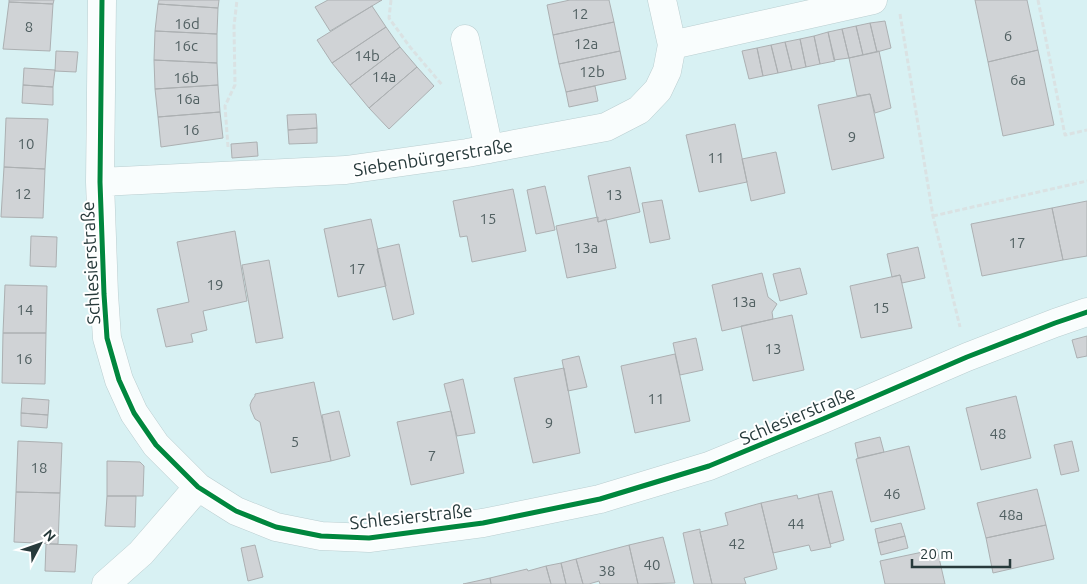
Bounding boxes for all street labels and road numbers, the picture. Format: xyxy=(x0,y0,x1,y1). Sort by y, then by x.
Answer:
street label: Siebenbürgerstraße xyxy=(352,135,514,179)
street label: Schlesierstraße xyxy=(77,201,103,325)
street label: Schlesierstraße xyxy=(736,382,858,448)
street label: Schlesierstraße xyxy=(349,500,473,532)

